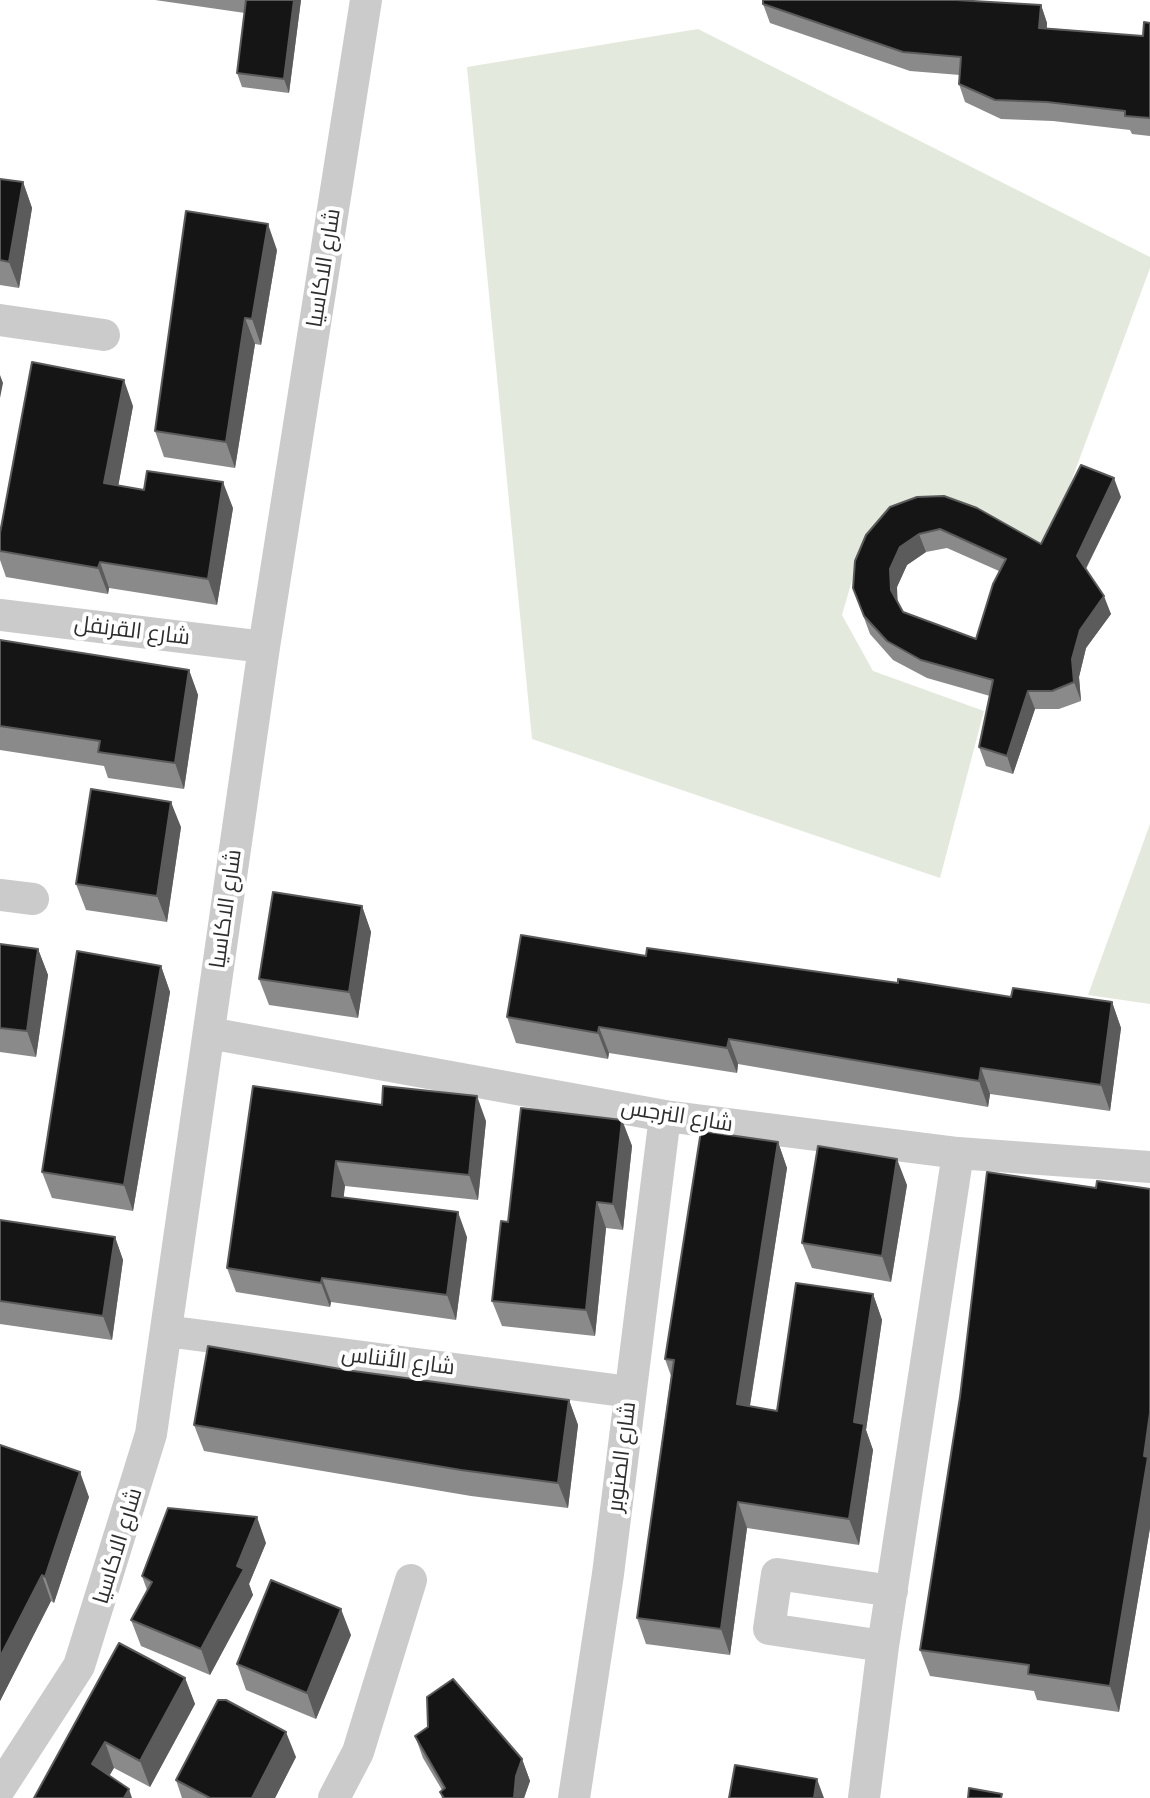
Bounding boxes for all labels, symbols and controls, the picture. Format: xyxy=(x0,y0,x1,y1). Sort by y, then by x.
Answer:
street label: شارع الاكاسيا xyxy=(302,207,346,329)
street label: شارع القرنفل xyxy=(73,611,191,651)
street label: شارع الاكاسيا xyxy=(205,848,247,970)
street label: شارع النرجس xyxy=(619,1094,735,1138)
street label: شارع الأنناس xyxy=(340,1341,456,1381)
street label: شارع الصنوبر xyxy=(602,1400,642,1514)
street label: شارع الاكاسيا xyxy=(88,1485,148,1607)

